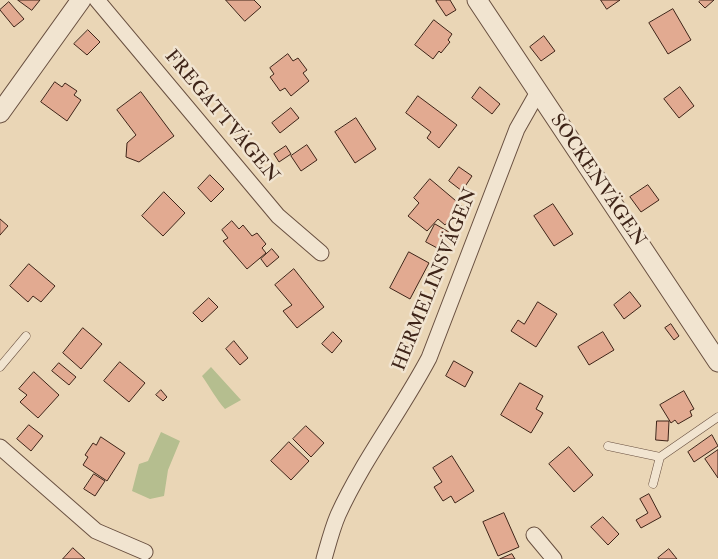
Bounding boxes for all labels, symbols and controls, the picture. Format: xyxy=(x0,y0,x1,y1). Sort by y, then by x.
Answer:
street label: FREGATTVÄGEN xyxy=(159,46,283,188)
street label: SOCKENVÄGEN xyxy=(544,110,650,252)
street label: HERMELINSVÄGEN xyxy=(389,185,483,375)

